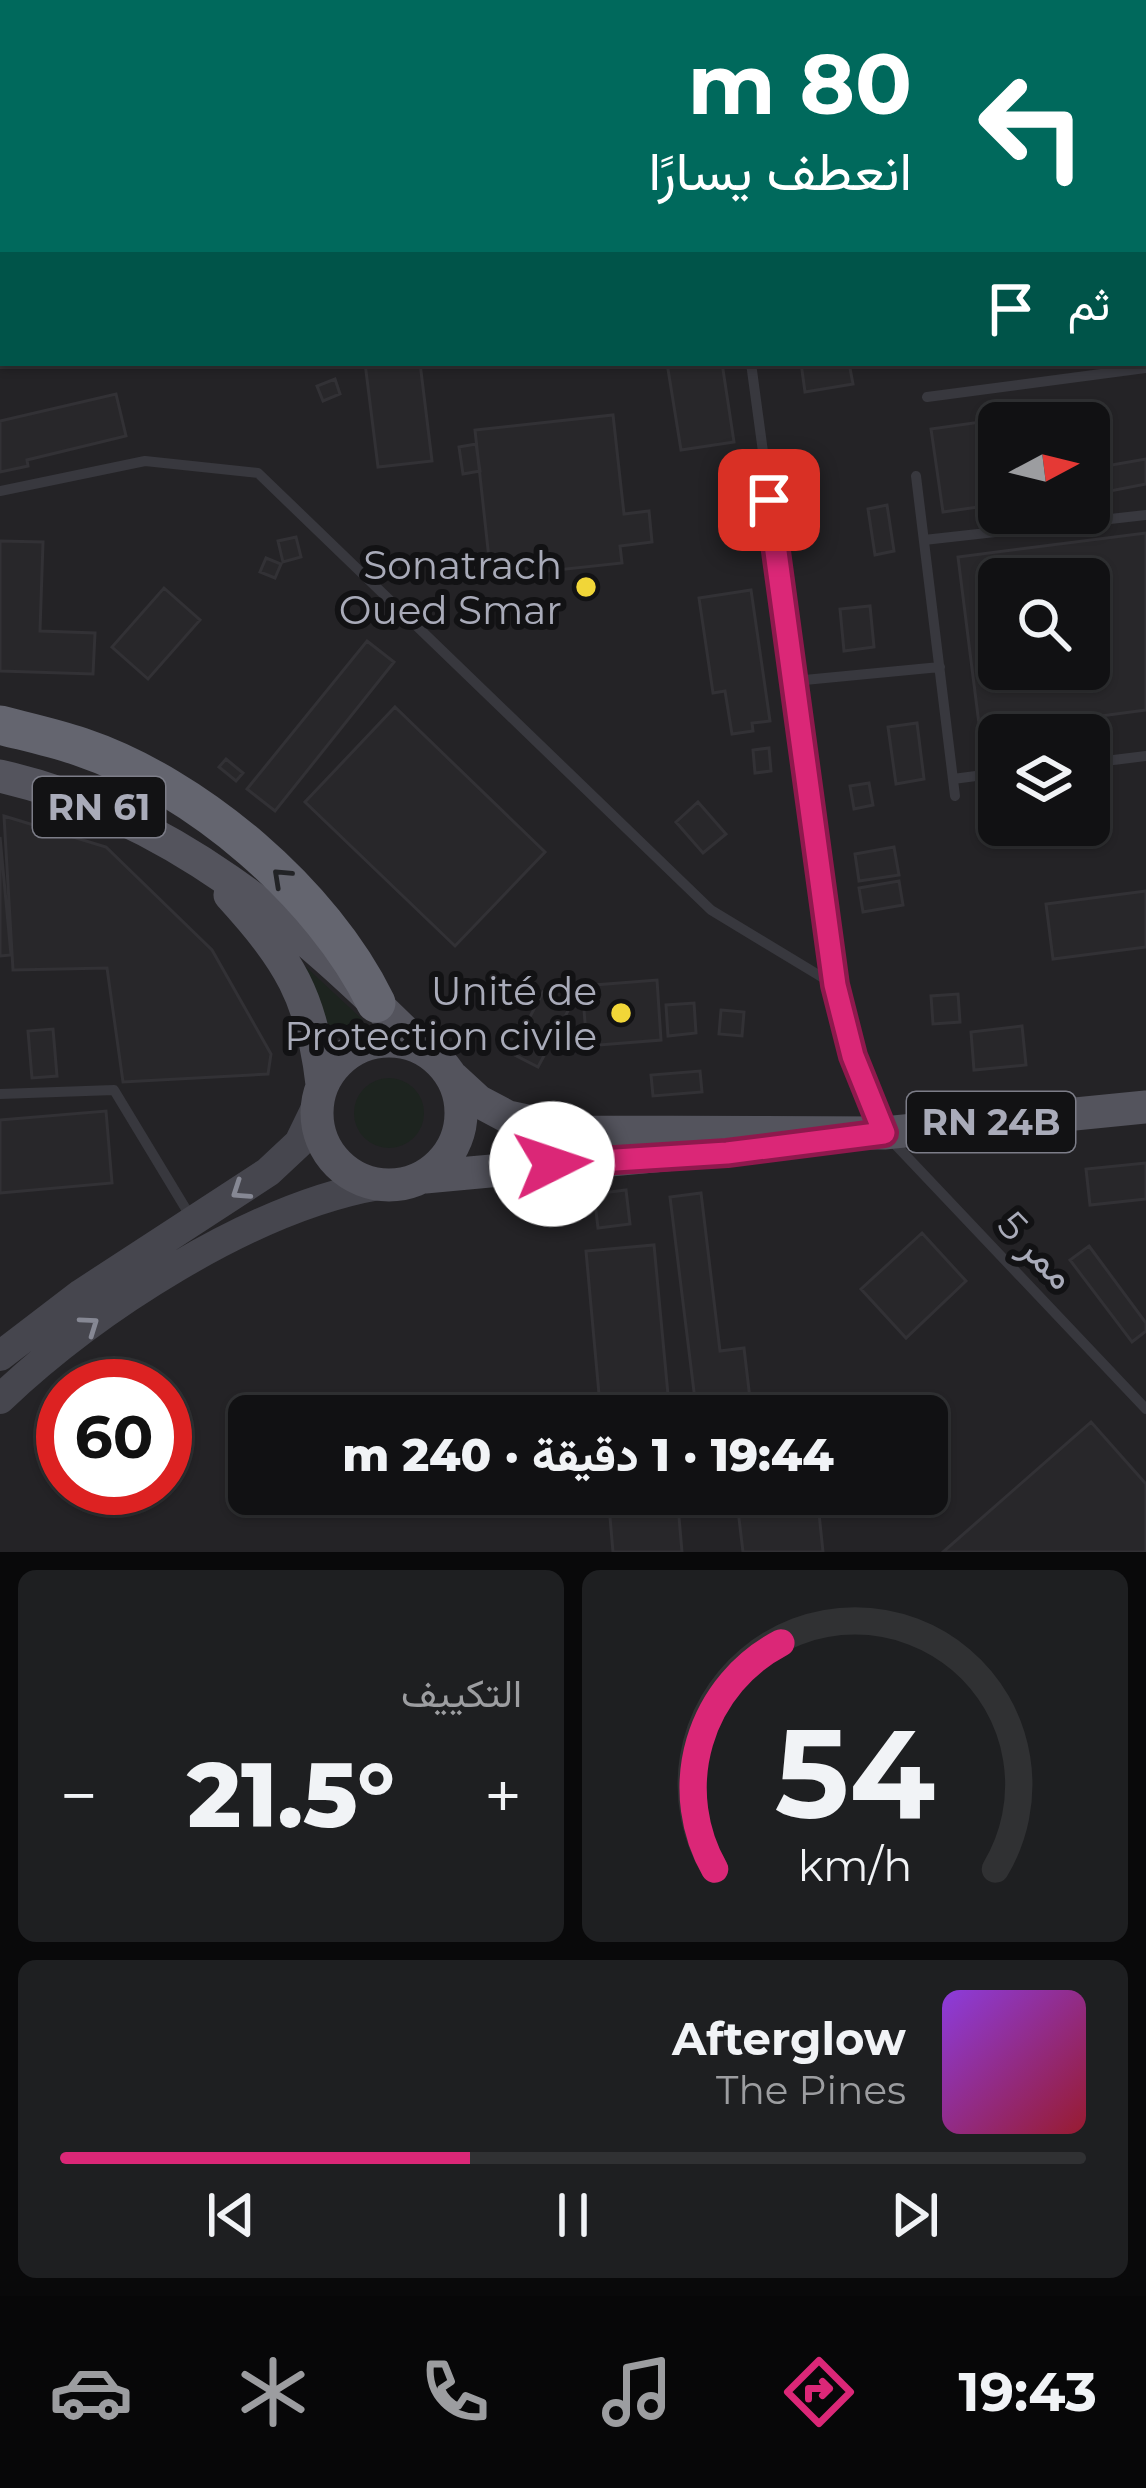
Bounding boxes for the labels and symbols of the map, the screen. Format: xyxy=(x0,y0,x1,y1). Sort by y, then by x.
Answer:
north arrow xyxy=(978,402,1110,534)
pin xyxy=(718,449,820,551)
place label: Sonatrach Oued Smar xyxy=(339,541,562,634)
marker: Sonatrach Oued Smar xyxy=(573,574,599,600)
road number: RN 61 xyxy=(33,777,165,837)
one-way arrow xyxy=(274,870,295,891)
place label: Unité de Protection civile xyxy=(284,967,597,1060)
marker: Unité de Protection civile xyxy=(608,1000,634,1026)
road number: RN 24B xyxy=(907,1092,1075,1152)
position arrow xyxy=(489,1101,615,1227)
one-way arrow xyxy=(232,1177,254,1199)
street label: ممر 5 xyxy=(988,1201,1086,1300)
one-way arrow xyxy=(77,1317,99,1339)
speed limit sign: 60 xyxy=(36,1359,192,1515)

